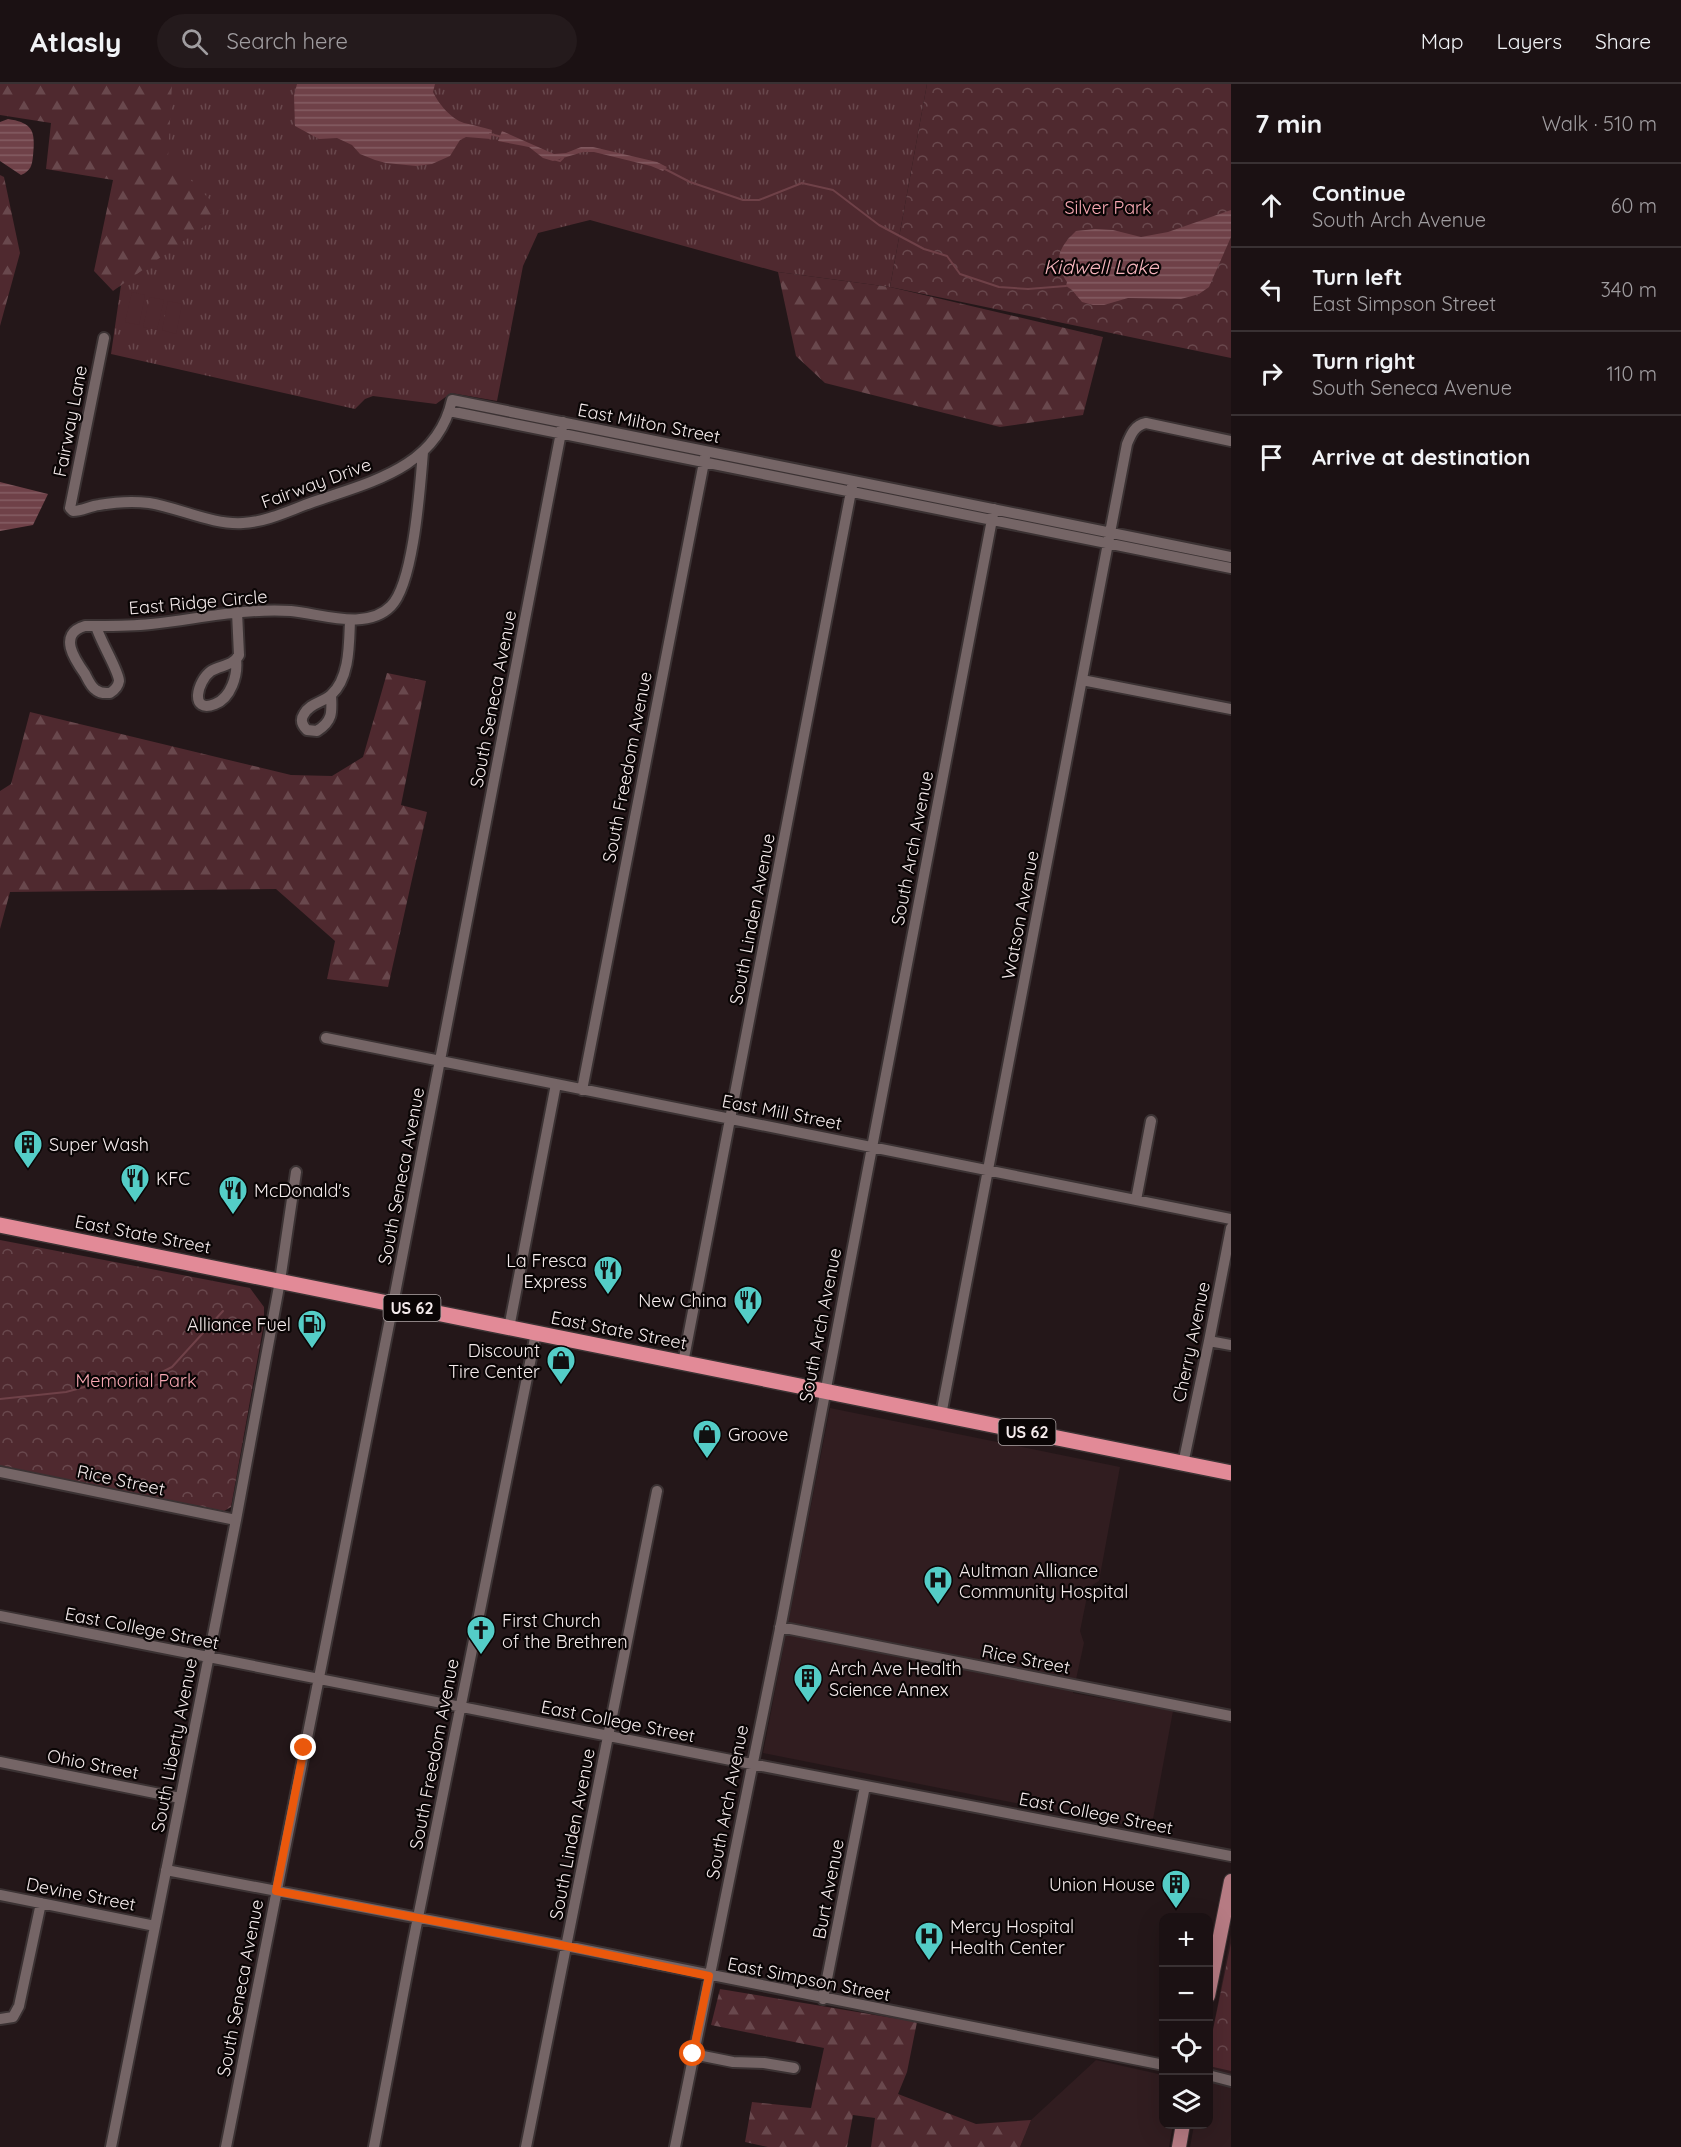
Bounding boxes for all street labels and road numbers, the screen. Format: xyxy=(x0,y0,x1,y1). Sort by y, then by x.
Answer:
street label: Fairway Lane xyxy=(48,363,92,479)
street label: East Milton Street xyxy=(576,398,722,448)
street label: Fairway Drive xyxy=(258,452,374,514)
street label: East Ridge Circle xyxy=(128,584,268,620)
street label: South Seneca Avenue xyxy=(465,608,521,790)
street label: South Freedom Avenue xyxy=(597,670,657,864)
street label: South Arch Avenue xyxy=(886,769,938,927)
street label: South Linden Avenue xyxy=(724,831,780,1007)
street label: Watson Avenue xyxy=(996,849,1044,981)
street label: South Seneca Avenue xyxy=(373,1085,429,1267)
street label: East Mill Street xyxy=(720,1089,844,1135)
street label: East State Street xyxy=(73,1210,213,1258)
street label: South Arch Avenue xyxy=(794,1246,846,1404)
street label: Cherry Avenue xyxy=(1167,1280,1215,1404)
road number: US 62 xyxy=(384,1295,440,1321)
street label: East State Street xyxy=(549,1306,689,1354)
road number: US 62 xyxy=(998,1419,1056,1445)
street label: Rice Street xyxy=(75,1459,167,1501)
street label: East College Street xyxy=(63,1602,221,1654)
street label: Rice Street xyxy=(980,1639,1072,1679)
street label: South Liberty Avenue xyxy=(146,1656,202,1834)
street label: South Freedom Avenue xyxy=(404,1657,464,1851)
street label: East College Street xyxy=(539,1695,697,1747)
street label: South Arch Avenue xyxy=(701,1723,753,1881)
street label: Ohio Street xyxy=(45,1744,141,1784)
street label: South Linden Avenue xyxy=(544,1746,600,1922)
street label: East College Street xyxy=(1017,1787,1175,1839)
street label: Burt Avenue xyxy=(807,1837,849,1941)
street label: Devine Street xyxy=(24,1872,138,1916)
street label: South Seneca Avenue xyxy=(212,1897,268,2079)
street label: East Simpson Street xyxy=(725,1952,893,2006)

